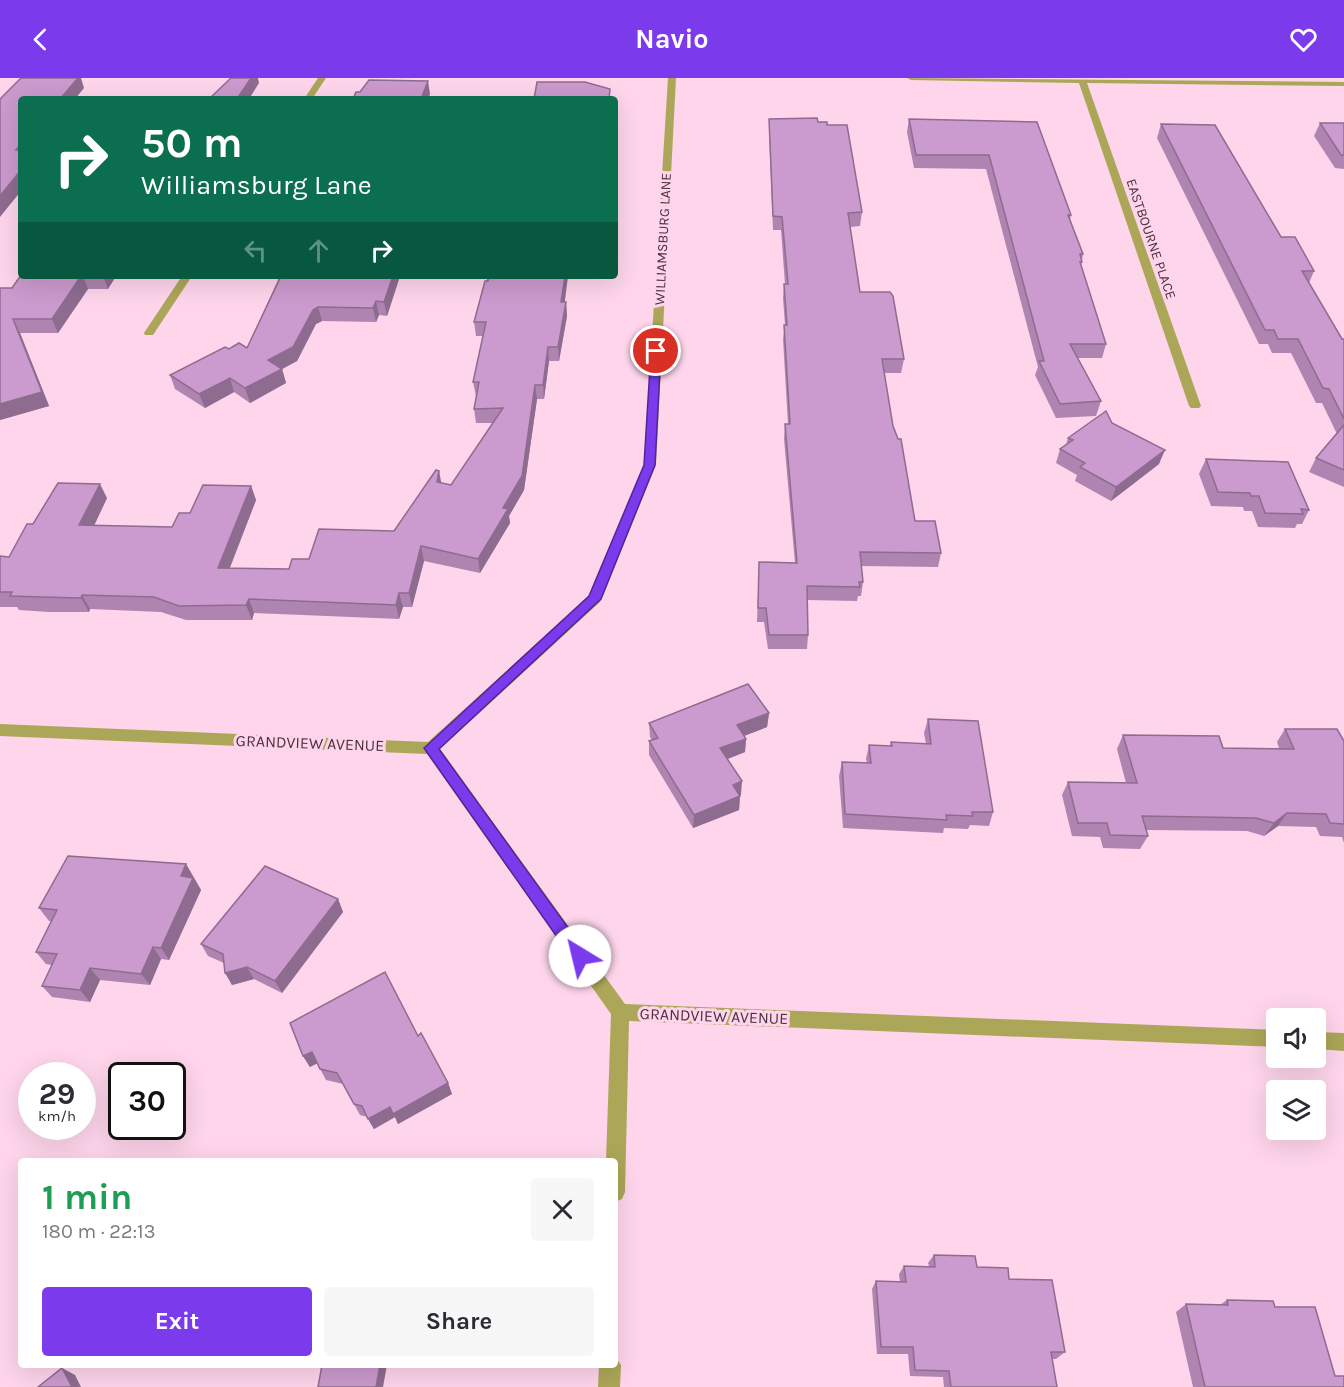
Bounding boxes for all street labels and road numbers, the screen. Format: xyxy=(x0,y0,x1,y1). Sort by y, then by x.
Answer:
street label: WILLIAMSBURG LANE xyxy=(651,172,675,306)
street label: EASTBOURNE PLACE xyxy=(1122,176,1180,302)
street label: GRANDVIEW AVENUE xyxy=(235,731,385,755)
street label: GRANDVIEW AVENUE xyxy=(639,1004,789,1028)

